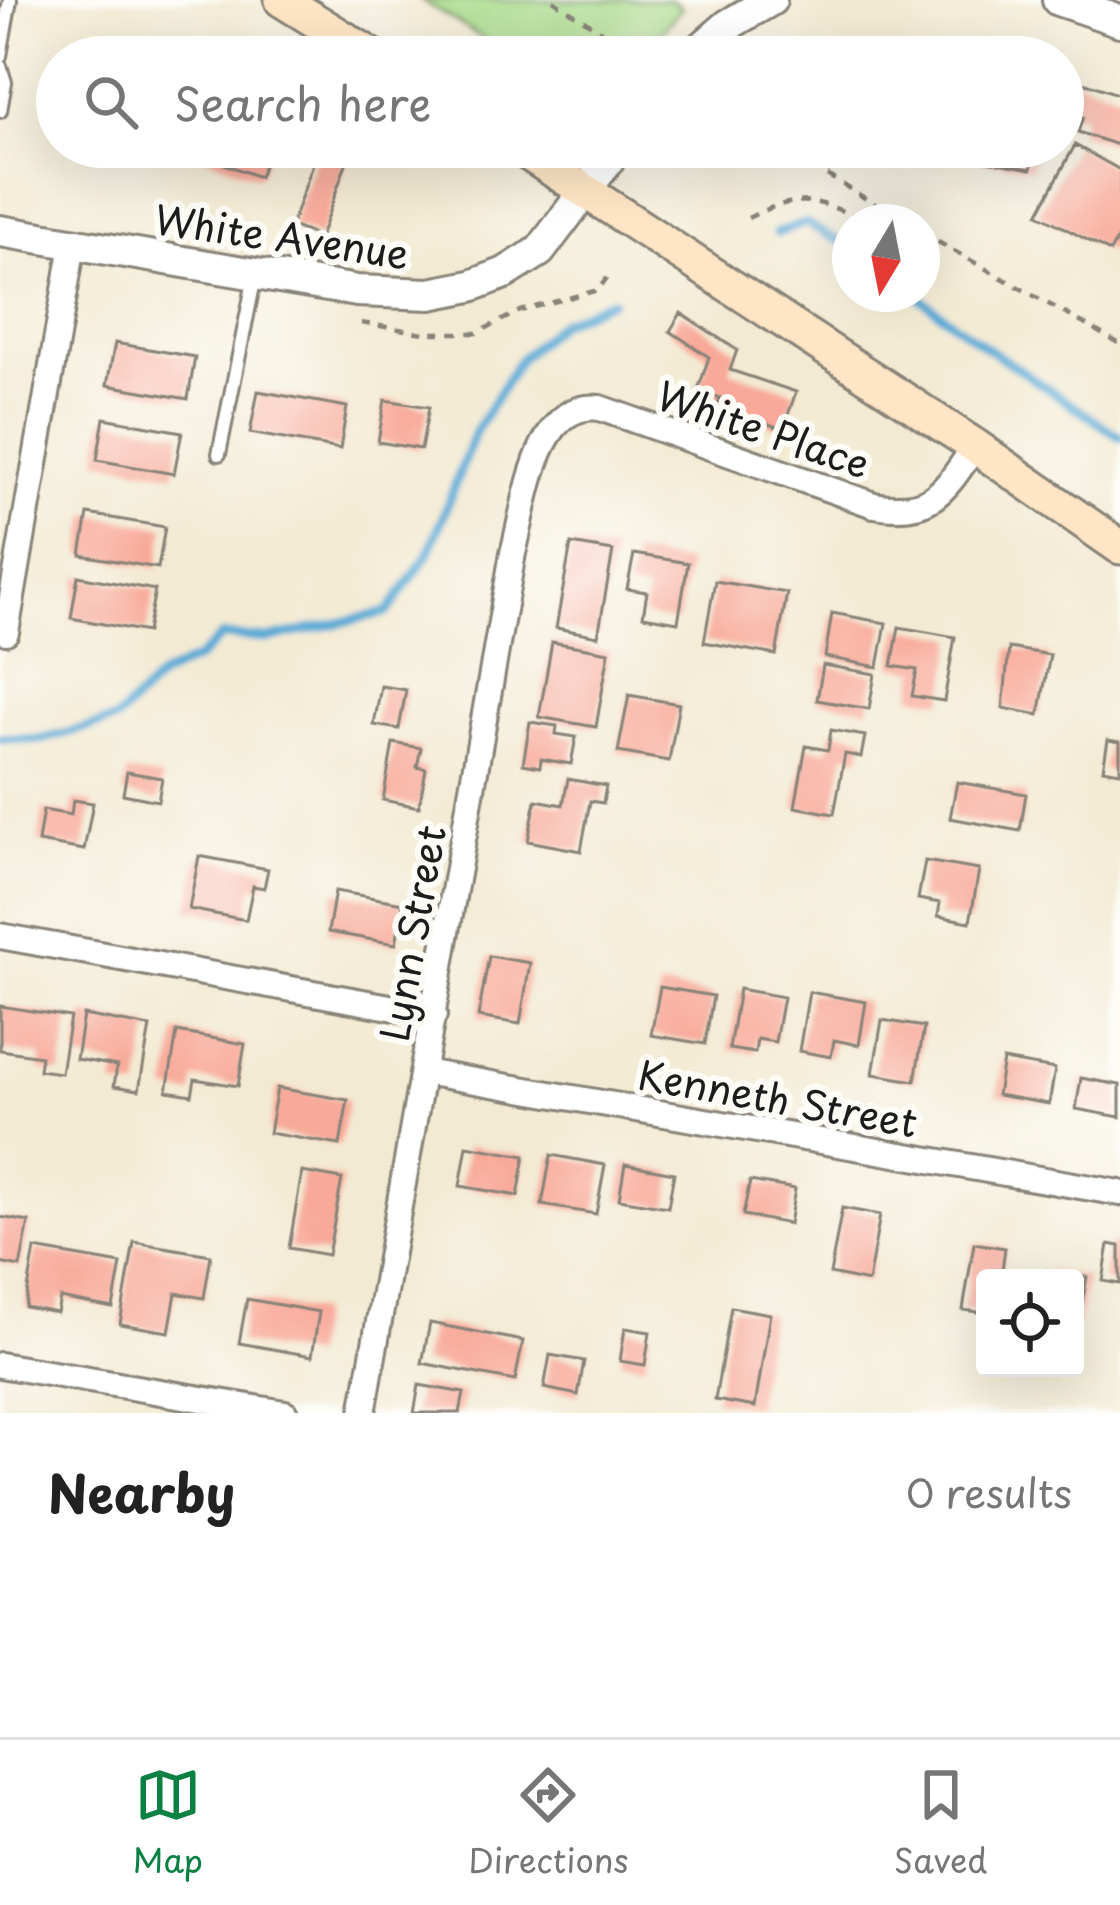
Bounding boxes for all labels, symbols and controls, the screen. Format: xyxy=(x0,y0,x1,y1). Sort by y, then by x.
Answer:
search box xyxy=(36,36,1084,168)
text: Search here xyxy=(174,68,431,136)
icon: search xyxy=(78,69,144,135)
street label: White Avenue xyxy=(151,188,413,282)
north arrow xyxy=(832,204,940,312)
street label: White Place xyxy=(650,364,878,492)
street label: Lynn Street xyxy=(363,820,459,1046)
street label: Kenneth Street xyxy=(634,1043,922,1151)
map controls xyxy=(976,1269,1084,1377)
button: locate xyxy=(976,1269,1084,1377)
text: Nearby xyxy=(48,1453,235,1530)
text: 0 results xyxy=(906,1462,1072,1521)
tab: Map xyxy=(133,1762,203,1884)
tab: Directions xyxy=(468,1762,629,1884)
tab: Saved xyxy=(894,1762,987,1884)

